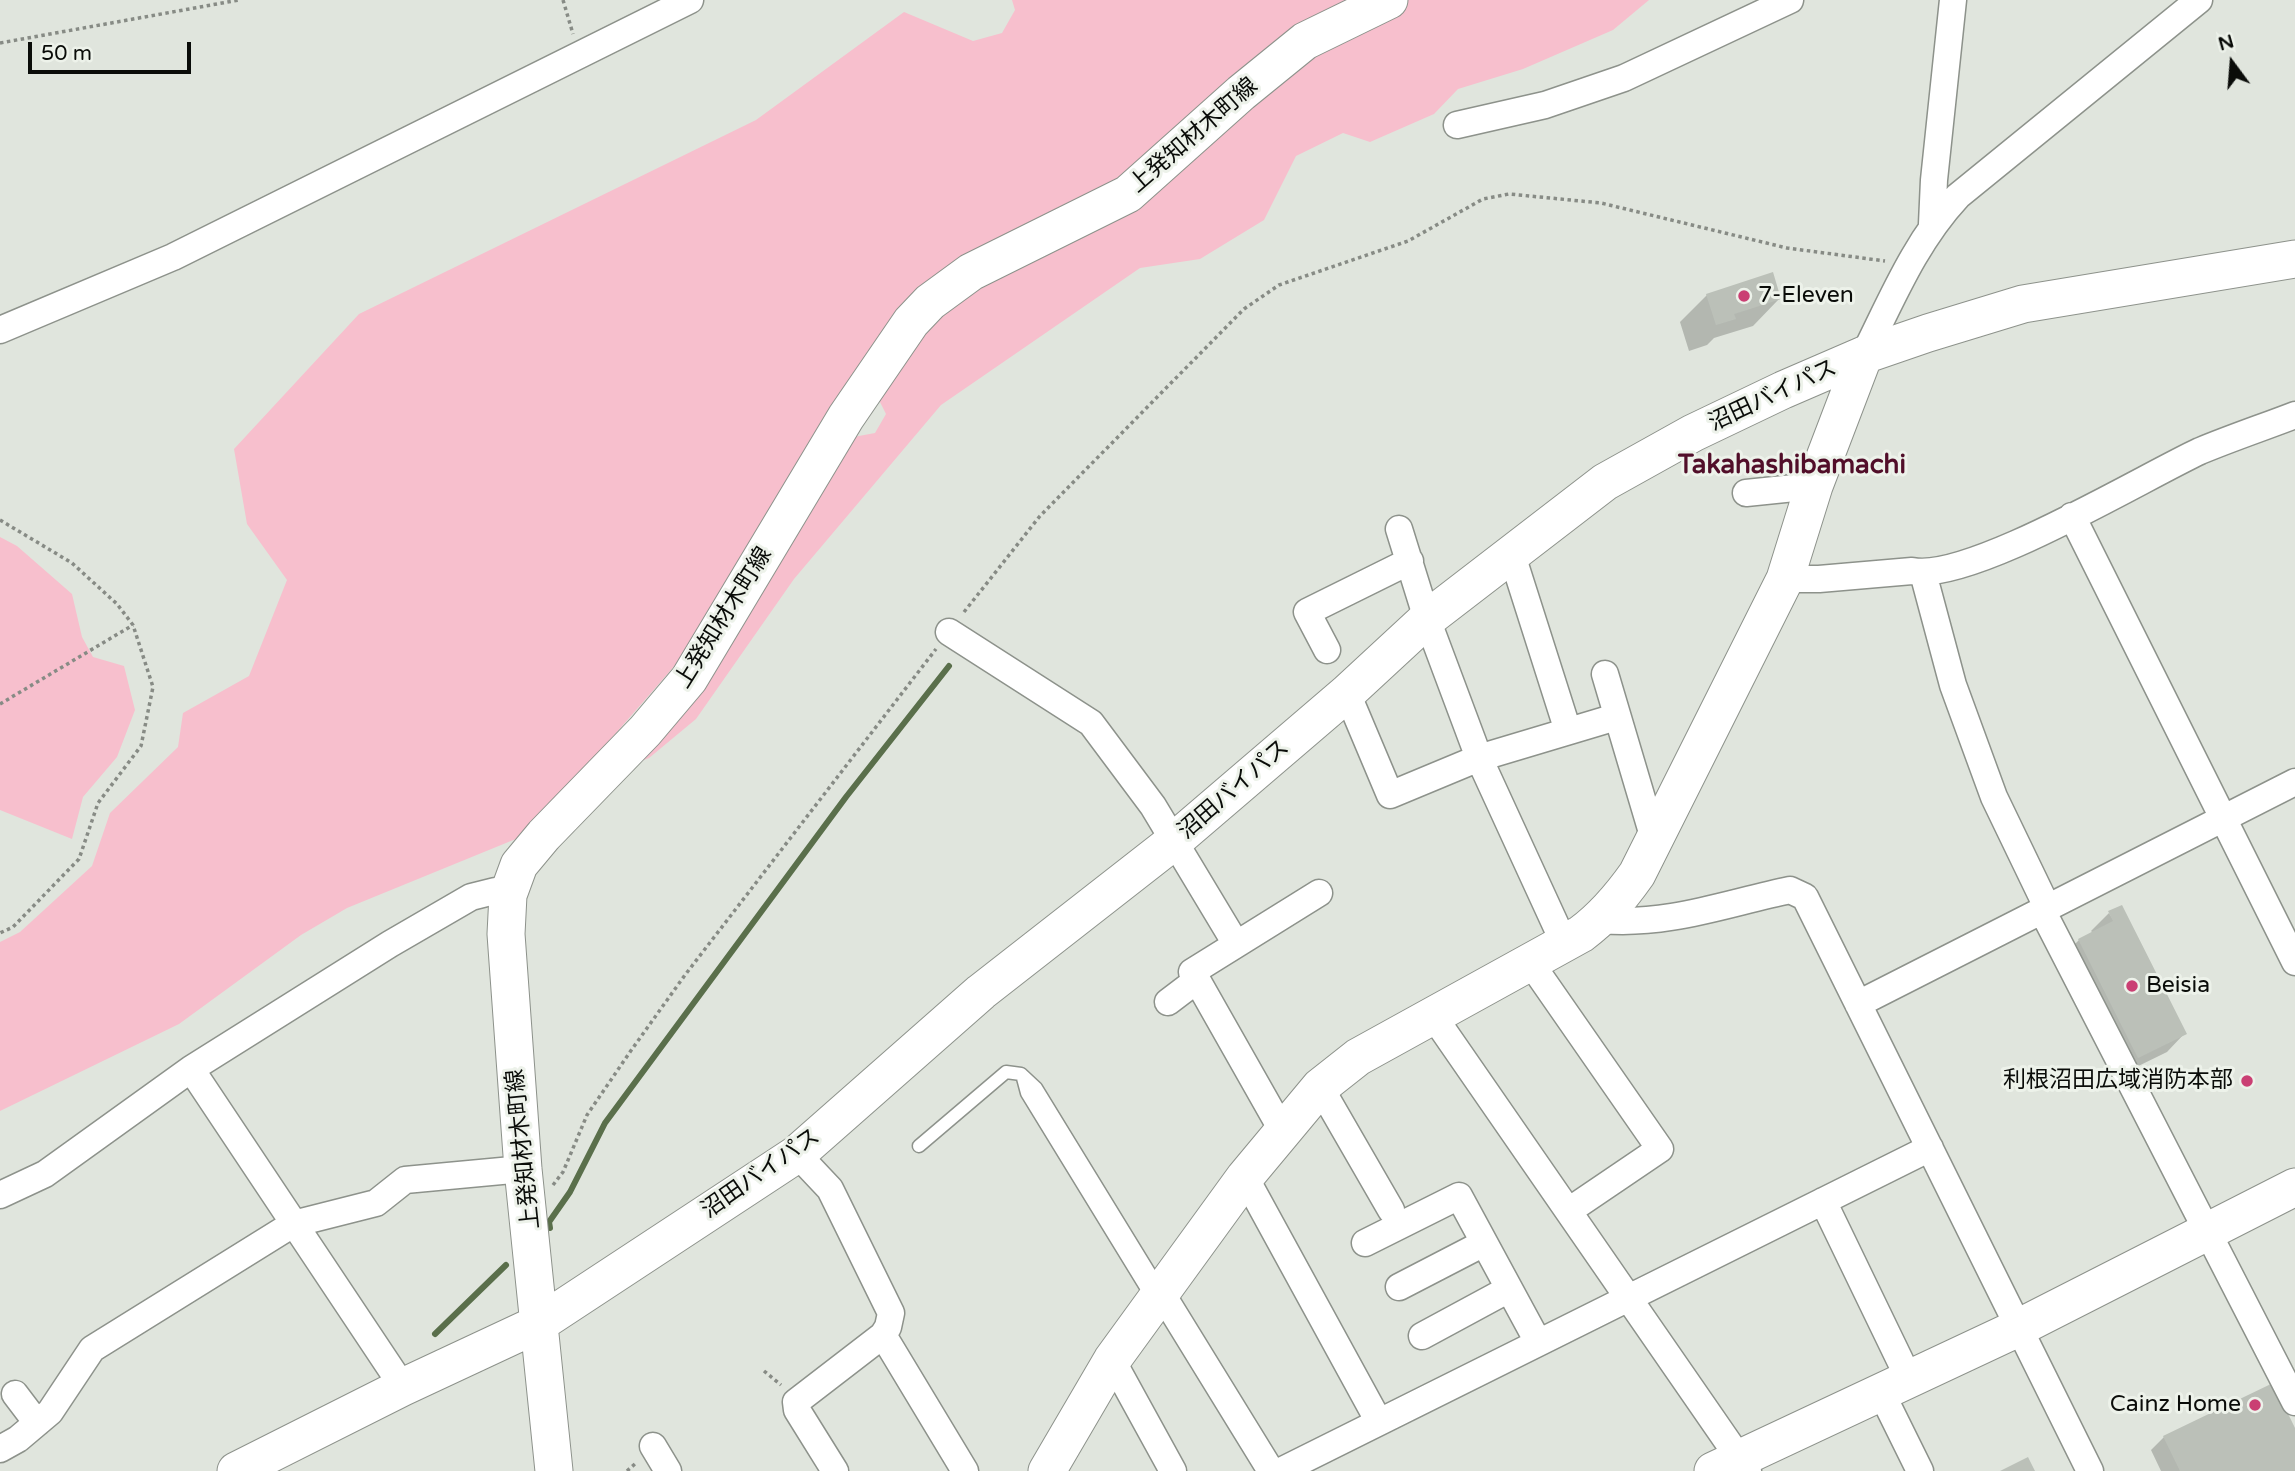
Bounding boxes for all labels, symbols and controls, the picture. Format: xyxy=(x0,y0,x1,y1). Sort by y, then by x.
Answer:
scale bar xyxy=(32,28,194,72)
north arrow xyxy=(2197,28,2267,98)
text: N xyxy=(2216,30,2237,55)
text: 50 m xyxy=(41,41,92,66)
street label: 上発知材木町線 xyxy=(1124,73,1264,199)
place label: 7-Eleven xyxy=(1758,282,1854,310)
marker: 7-Eleven xyxy=(1736,288,1752,304)
street label: 沼田バイパス xyxy=(1705,354,1841,438)
district label: Takahashibamachi xyxy=(1678,450,1906,482)
street label: 上発知材木町線 xyxy=(670,542,778,694)
street label: 沼田バイパス xyxy=(1173,734,1295,846)
place label: Beisia xyxy=(2146,972,2210,1000)
marker: Beisia xyxy=(2124,978,2140,994)
street label: 上発知材木町線 xyxy=(502,1067,546,1231)
place label: 利根沼田広域消防本部 xyxy=(2003,1067,2233,1095)
marker: 利根沼田広域消防本部 xyxy=(2239,1073,2255,1089)
street label: 沼田バイパス xyxy=(697,1123,825,1225)
place label: Cainz Home xyxy=(2110,1391,2241,1419)
marker: Cainz Home xyxy=(2247,1397,2263,1413)

